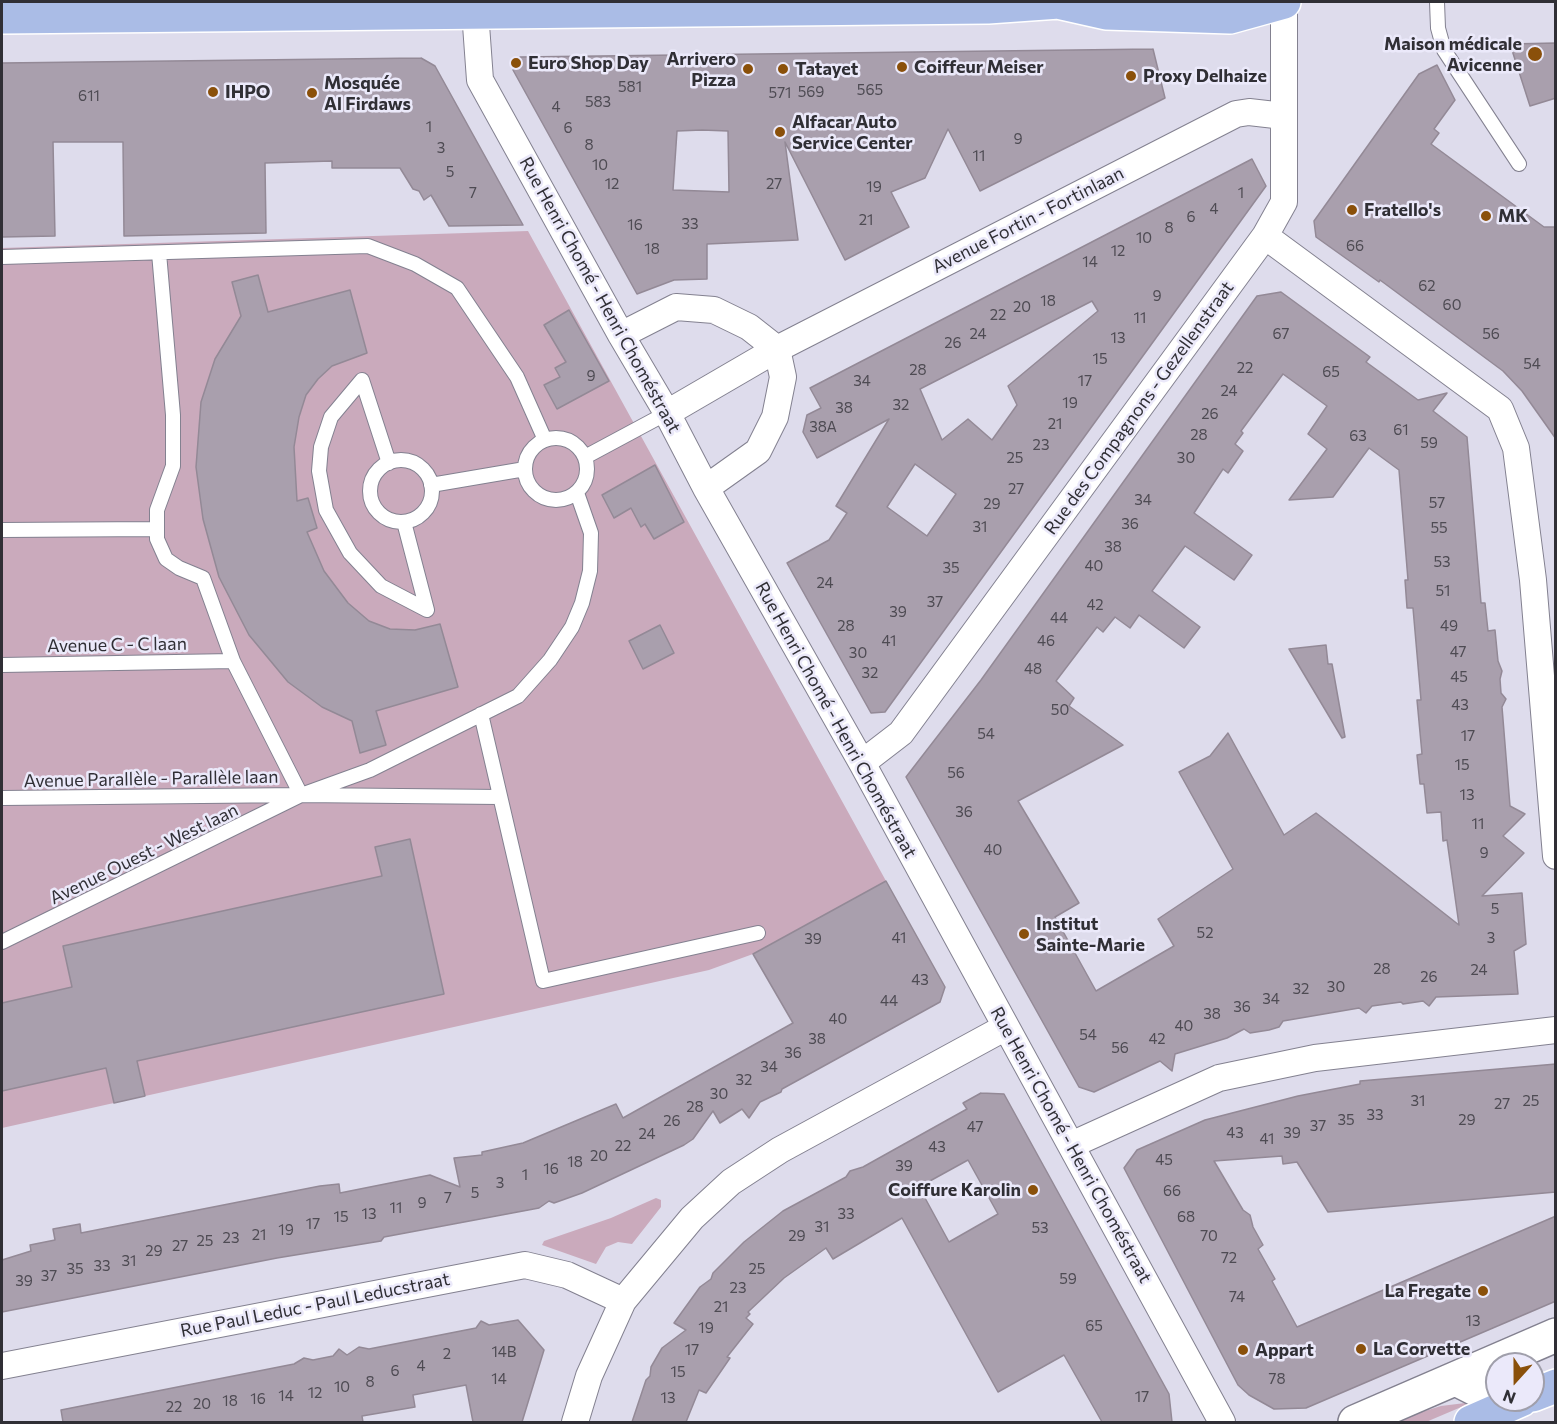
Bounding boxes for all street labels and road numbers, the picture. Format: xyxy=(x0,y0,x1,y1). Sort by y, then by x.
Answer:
street label: Rue Henri Chomé - Henri Choméstraat xyxy=(515,153,685,437)
street label: Avenue Fortin - Fortinlaan xyxy=(929,162,1127,278)
street label: Rue des Compagnons - Gezellenstraat xyxy=(1040,277,1238,539)
street label: Rue Henri Chomé - Henri Choméstraat xyxy=(751,578,921,862)
street label: Avenue C - C laan xyxy=(47,633,187,657)
street label: Avenue Parallèle - Parallèle laan xyxy=(23,766,279,792)
street label: Avenue Ouest - West laan xyxy=(46,799,242,909)
street label: Rue Henri Chomé - Henri Choméstraat xyxy=(986,1003,1156,1287)
street label: Rue Paul Leduc - Paul Leducstraat xyxy=(178,1268,452,1342)

